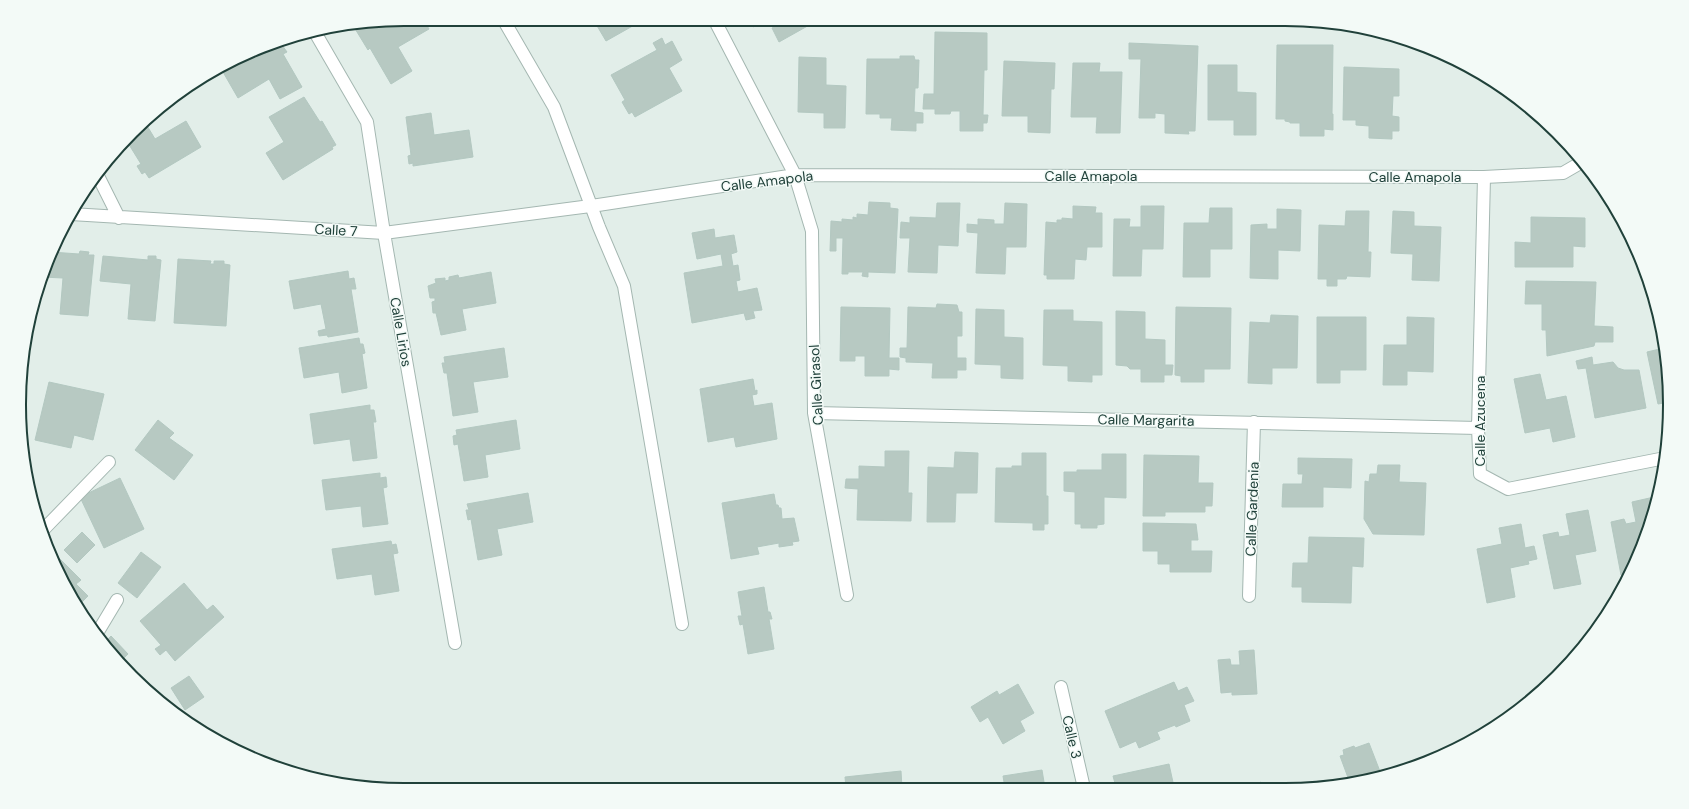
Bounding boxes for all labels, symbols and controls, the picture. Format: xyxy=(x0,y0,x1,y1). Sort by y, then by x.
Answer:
street label: Calle Amapola xyxy=(720,166,814,196)
street label: Calle Amapola xyxy=(1045,167,1137,185)
street label: Calle Amapola xyxy=(1369,168,1461,186)
street label: Calle 7 xyxy=(314,220,358,240)
street label: Calle Lirios xyxy=(386,296,416,368)
street label: Calle Girasol xyxy=(805,344,827,426)
street label: Calle Azucena xyxy=(1471,376,1489,466)
street label: Calle Margarita xyxy=(1097,410,1195,430)
street label: Calle Gardenia xyxy=(1241,461,1263,557)
street label: Calle 3 xyxy=(1058,714,1086,760)

